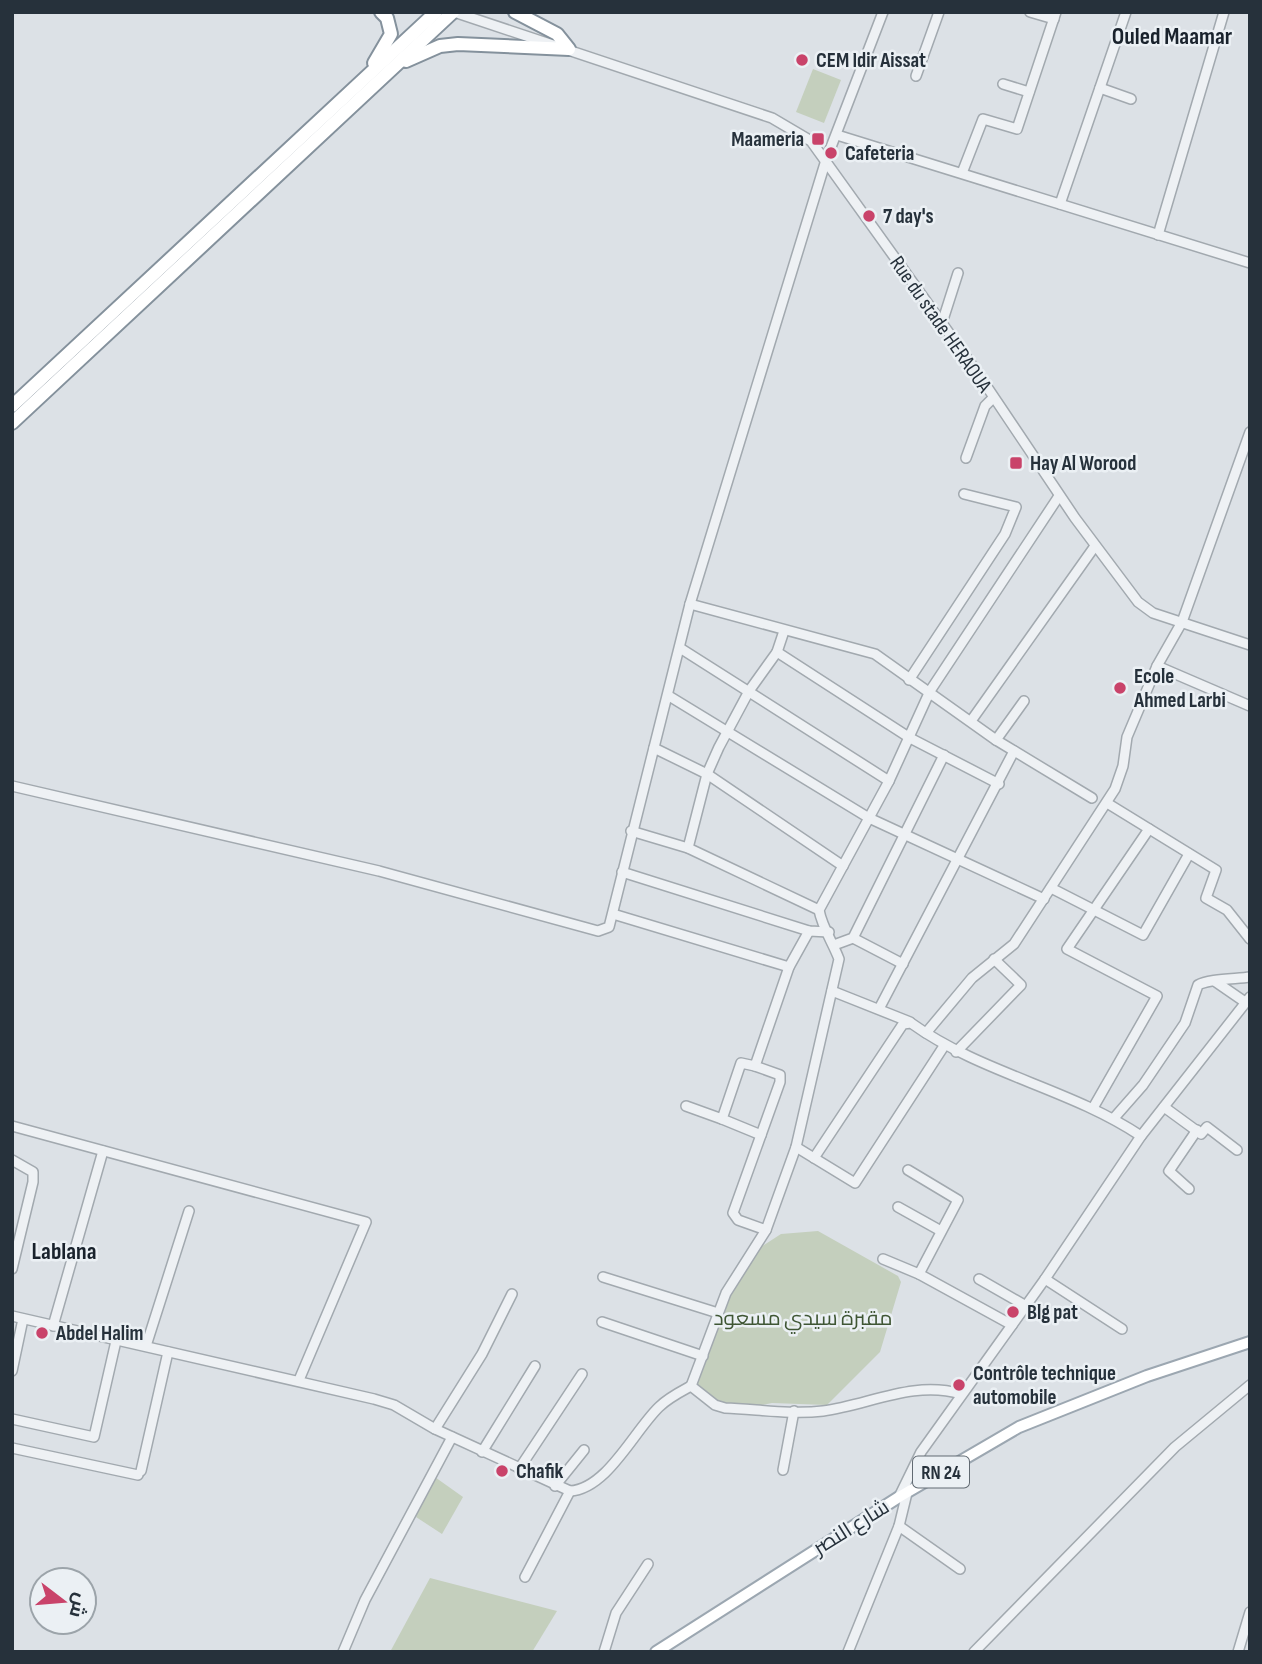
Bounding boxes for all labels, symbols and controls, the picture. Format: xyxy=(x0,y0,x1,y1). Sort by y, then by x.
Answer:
district label: Ouled Maamar xyxy=(1112,22,1233,51)
place label: CEM Idir Aissat xyxy=(816,48,926,73)
marker: CEM Idir Aissat xyxy=(794,52,810,68)
place label: Maameria xyxy=(731,127,804,152)
marker: Maameria xyxy=(810,131,826,147)
place label: Cafeteria xyxy=(845,141,914,166)
marker: Cafeteria xyxy=(823,145,839,161)
place label: 7 day's xyxy=(883,204,934,229)
marker: 7 day's xyxy=(861,208,877,224)
street label: Rue du stade HERAOUA xyxy=(884,251,998,398)
place label: Hay Al Worood xyxy=(1030,451,1136,476)
marker: Hay Al Worood xyxy=(1008,455,1024,471)
place label: Ecole Ahmed Larbi xyxy=(1133,664,1226,713)
marker: Ecole Ahmed Larbi xyxy=(1112,680,1128,696)
district label: Lablana xyxy=(31,1237,97,1266)
place label: Blg pat xyxy=(1027,1300,1078,1325)
marker: Blg pat xyxy=(1005,1304,1021,1320)
park label: مقبرة سيدي مسعود xyxy=(713,1306,893,1334)
place label: Abdel Halim xyxy=(55,1321,143,1346)
marker: Abdel Halim xyxy=(34,1325,50,1341)
place label: Contrôle technique automobile xyxy=(973,1361,1116,1410)
marker: Contrôle technique automobile xyxy=(951,1377,967,1393)
road number: RN 24 xyxy=(913,1456,969,1488)
place label: Chafik xyxy=(516,1459,564,1484)
marker: Chafik xyxy=(494,1463,510,1479)
street label: شارع النصر xyxy=(808,1494,895,1562)
north arrow xyxy=(28,1566,98,1636)
text: ش xyxy=(63,1590,92,1620)

